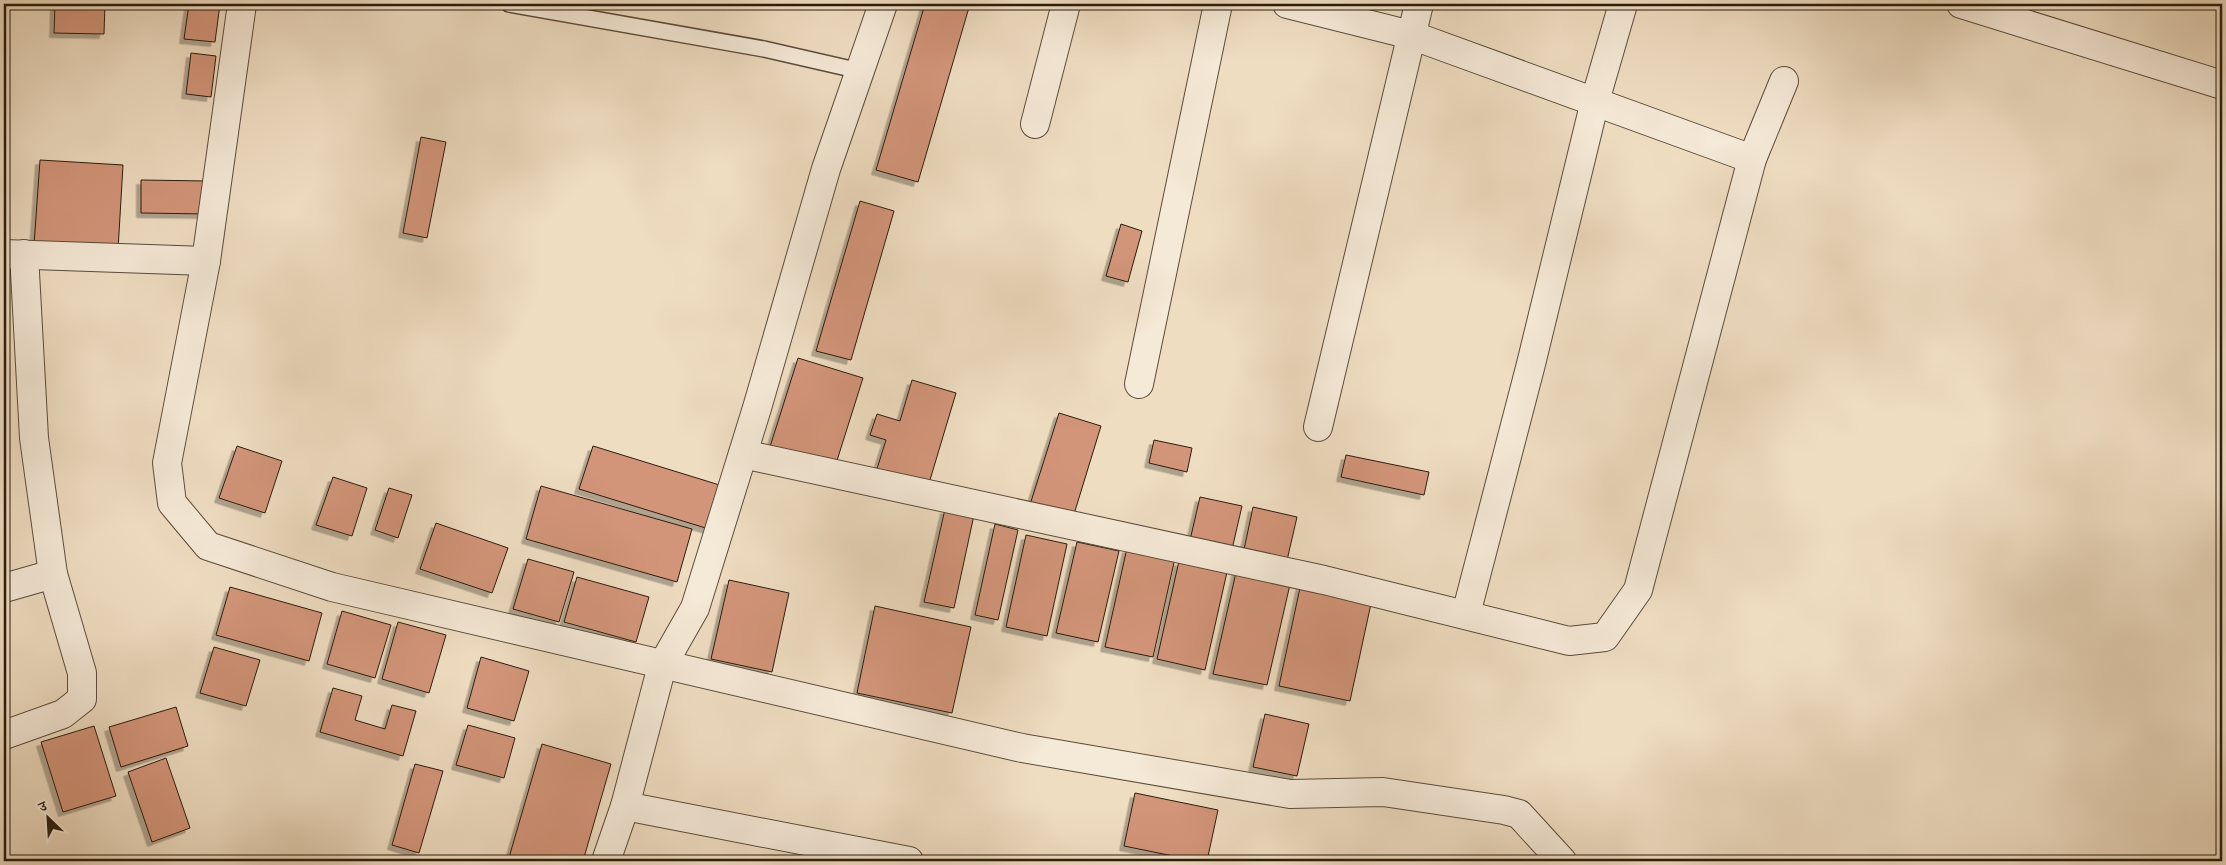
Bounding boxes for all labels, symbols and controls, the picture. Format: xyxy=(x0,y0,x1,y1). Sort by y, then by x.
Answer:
north arrow xyxy=(22,792,72,842)
text: उ xyxy=(35,797,51,817)

